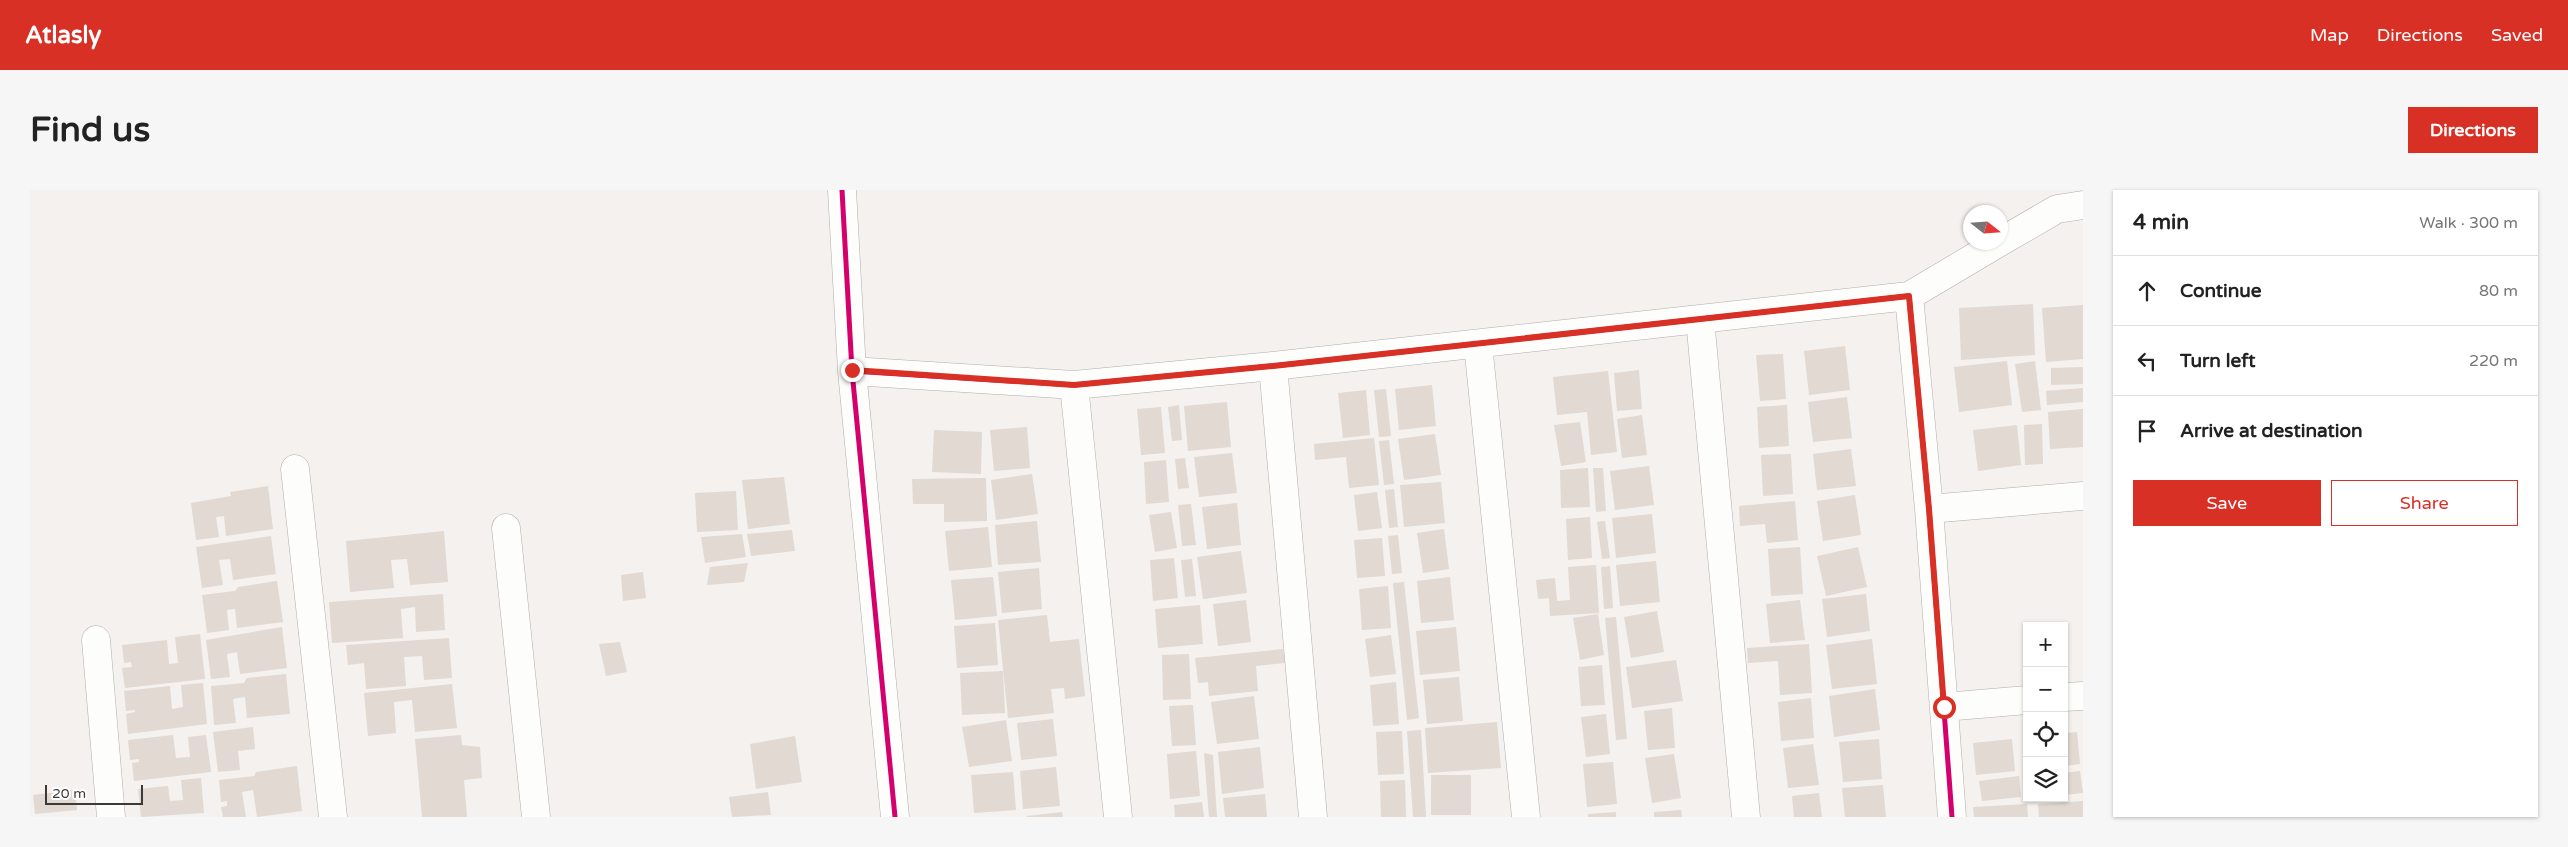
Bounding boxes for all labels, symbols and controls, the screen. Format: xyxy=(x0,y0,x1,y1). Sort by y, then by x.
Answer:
text: Atlasly xyxy=(25,21,101,50)
text: Map xyxy=(2310,24,2349,46)
text: Directions xyxy=(2377,24,2463,46)
text: Saved xyxy=(2491,24,2543,46)
button: Directions xyxy=(2408,107,2538,153)
text: Find us xyxy=(30,109,150,151)
north arrow xyxy=(1963,205,2008,250)
text: 4 min xyxy=(2133,210,2189,235)
text: Walk · 300 m xyxy=(2419,213,2518,233)
icon: ahead xyxy=(2133,277,2161,305)
text: Continue xyxy=(2180,280,2262,302)
text: 80 m xyxy=(2479,281,2518,301)
icon: left xyxy=(2133,347,2161,375)
text: Turn left xyxy=(2180,350,2256,372)
text: 220 m xyxy=(2469,351,2518,371)
route end xyxy=(841,359,864,382)
icon: arrive xyxy=(2133,417,2161,445)
text: Arrive at destination xyxy=(2180,420,2363,442)
button: Save xyxy=(2133,480,2321,526)
button: Share xyxy=(2331,480,2518,526)
map controls xyxy=(2023,622,2068,802)
button: + xyxy=(2023,622,2068,667)
button: − xyxy=(2023,667,2068,712)
route start xyxy=(1933,696,1956,719)
button: locate xyxy=(2023,712,2068,757)
button: layers xyxy=(2023,757,2068,802)
scale bar xyxy=(45,782,142,805)
text: 20 m xyxy=(52,785,86,802)

